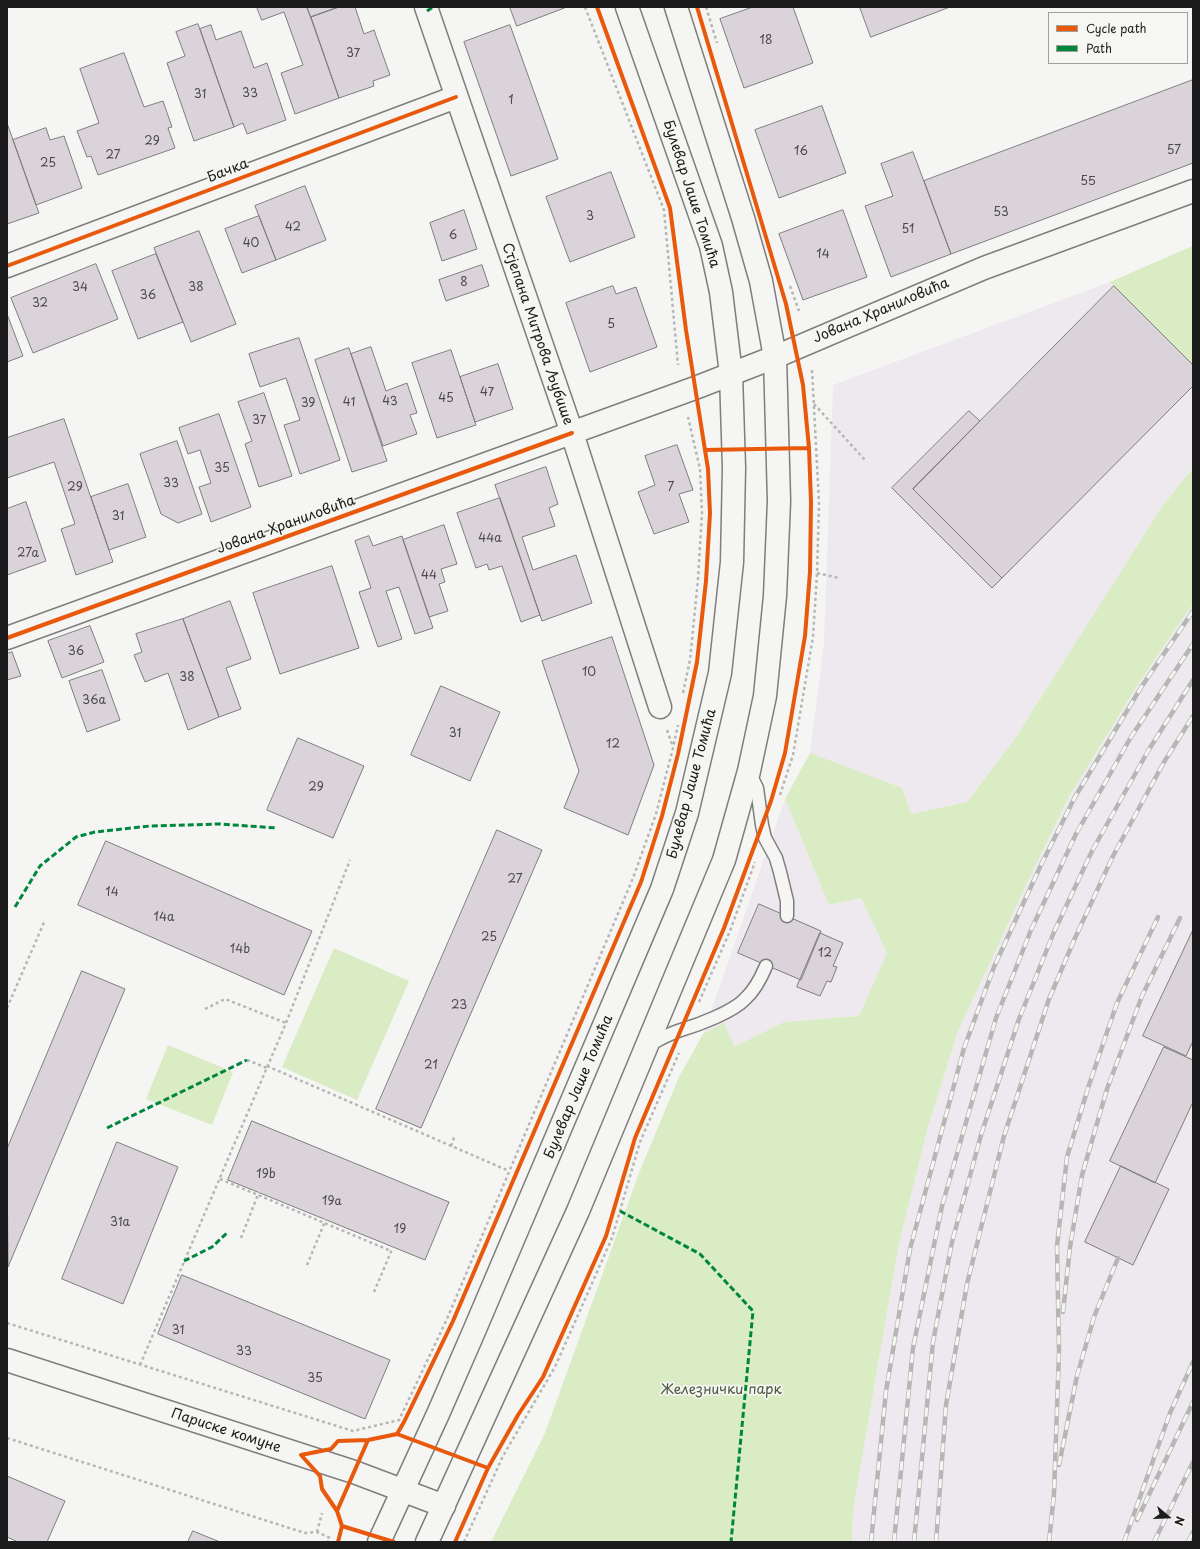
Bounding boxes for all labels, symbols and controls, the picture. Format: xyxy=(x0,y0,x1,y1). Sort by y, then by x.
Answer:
legend xyxy=(1048,12,1188,64)
text: Cycle path xyxy=(1086,19,1147,37)
house number: 18 xyxy=(760,34,772,48)
text: Path xyxy=(1086,39,1112,57)
house number: 37 xyxy=(346,47,360,61)
house number: 33 xyxy=(242,87,258,101)
house number: 31 xyxy=(194,88,206,102)
house number: 1 xyxy=(508,94,514,108)
street label: Булевар Јаше Томића xyxy=(659,118,723,270)
house number: 29 xyxy=(144,135,160,149)
house number: 57 xyxy=(1167,144,1181,158)
house number: 16 xyxy=(794,145,808,159)
house number: 27 xyxy=(106,149,120,163)
street label: Бачка xyxy=(205,156,251,186)
house number: 25 xyxy=(40,157,56,171)
house number: 55 xyxy=(1080,175,1096,189)
house number: 53 xyxy=(993,206,1009,220)
house number: 3 xyxy=(586,210,594,224)
house number: 42 xyxy=(285,221,301,235)
house number: 51 xyxy=(902,223,914,237)
house number: 6 xyxy=(449,229,457,243)
house number: 40 xyxy=(243,237,259,251)
street label: Стјепана Митрова Љубише xyxy=(498,241,576,427)
house number: 14 xyxy=(816,248,830,262)
street label: Јована Храниловића xyxy=(810,275,952,347)
house number: 8 xyxy=(460,276,468,290)
house number: 34 xyxy=(72,281,88,295)
house number: 38 xyxy=(188,281,204,295)
house number: 36 xyxy=(140,289,156,303)
house number: 32 xyxy=(32,297,48,311)
house number: 5 xyxy=(607,318,615,332)
house number: 47 xyxy=(480,386,494,400)
house number: 45 xyxy=(438,392,454,406)
house number: 43 xyxy=(382,395,398,409)
house number: 41 xyxy=(343,396,355,410)
house number: 39 xyxy=(301,397,315,411)
house number: 37 xyxy=(252,414,266,428)
house number: 35 xyxy=(214,462,230,476)
house number: 33 xyxy=(163,477,179,491)
house number: 29 xyxy=(67,481,83,495)
house number: 7 xyxy=(668,481,674,495)
street label: Јована Храниловића xyxy=(214,492,358,558)
house number: 31 xyxy=(112,510,124,524)
house number: 44a xyxy=(478,532,502,546)
house number: 27a xyxy=(17,547,39,561)
house number: 44 xyxy=(421,569,437,583)
house number: 36 xyxy=(68,645,84,659)
house number: 10 xyxy=(582,666,596,680)
house number: 38 xyxy=(179,671,195,685)
house number: 36a xyxy=(82,694,106,708)
street label: Булевар Јаше Томића xyxy=(664,707,720,861)
house number: 31 xyxy=(449,727,461,741)
house number: 12 xyxy=(606,738,620,752)
house number: 29 xyxy=(308,781,324,795)
house number: 27 xyxy=(508,873,522,887)
house number: 14 xyxy=(105,886,119,900)
house number: 14a xyxy=(154,911,174,925)
house number: 25 xyxy=(481,931,497,945)
house number: 14b xyxy=(230,943,250,957)
house number: 12 xyxy=(818,947,832,961)
house number: 23 xyxy=(451,999,467,1013)
street label: Булевар Јаше Томића xyxy=(541,1013,617,1161)
house number: 21 xyxy=(424,1059,438,1073)
house number: 19b xyxy=(256,1168,276,1182)
house number: 19a xyxy=(322,1195,342,1209)
house number: 31a xyxy=(110,1216,130,1230)
house number: 19 xyxy=(394,1223,406,1237)
house number: 31 xyxy=(172,1324,184,1338)
house number: 33 xyxy=(236,1345,252,1359)
house number: 35 xyxy=(307,1372,323,1386)
park label: Железнички парк xyxy=(660,1382,782,1398)
street label: Париске комуне xyxy=(169,1405,283,1457)
north arrow xyxy=(1148,1497,1188,1537)
text: N xyxy=(1170,1514,1189,1528)

